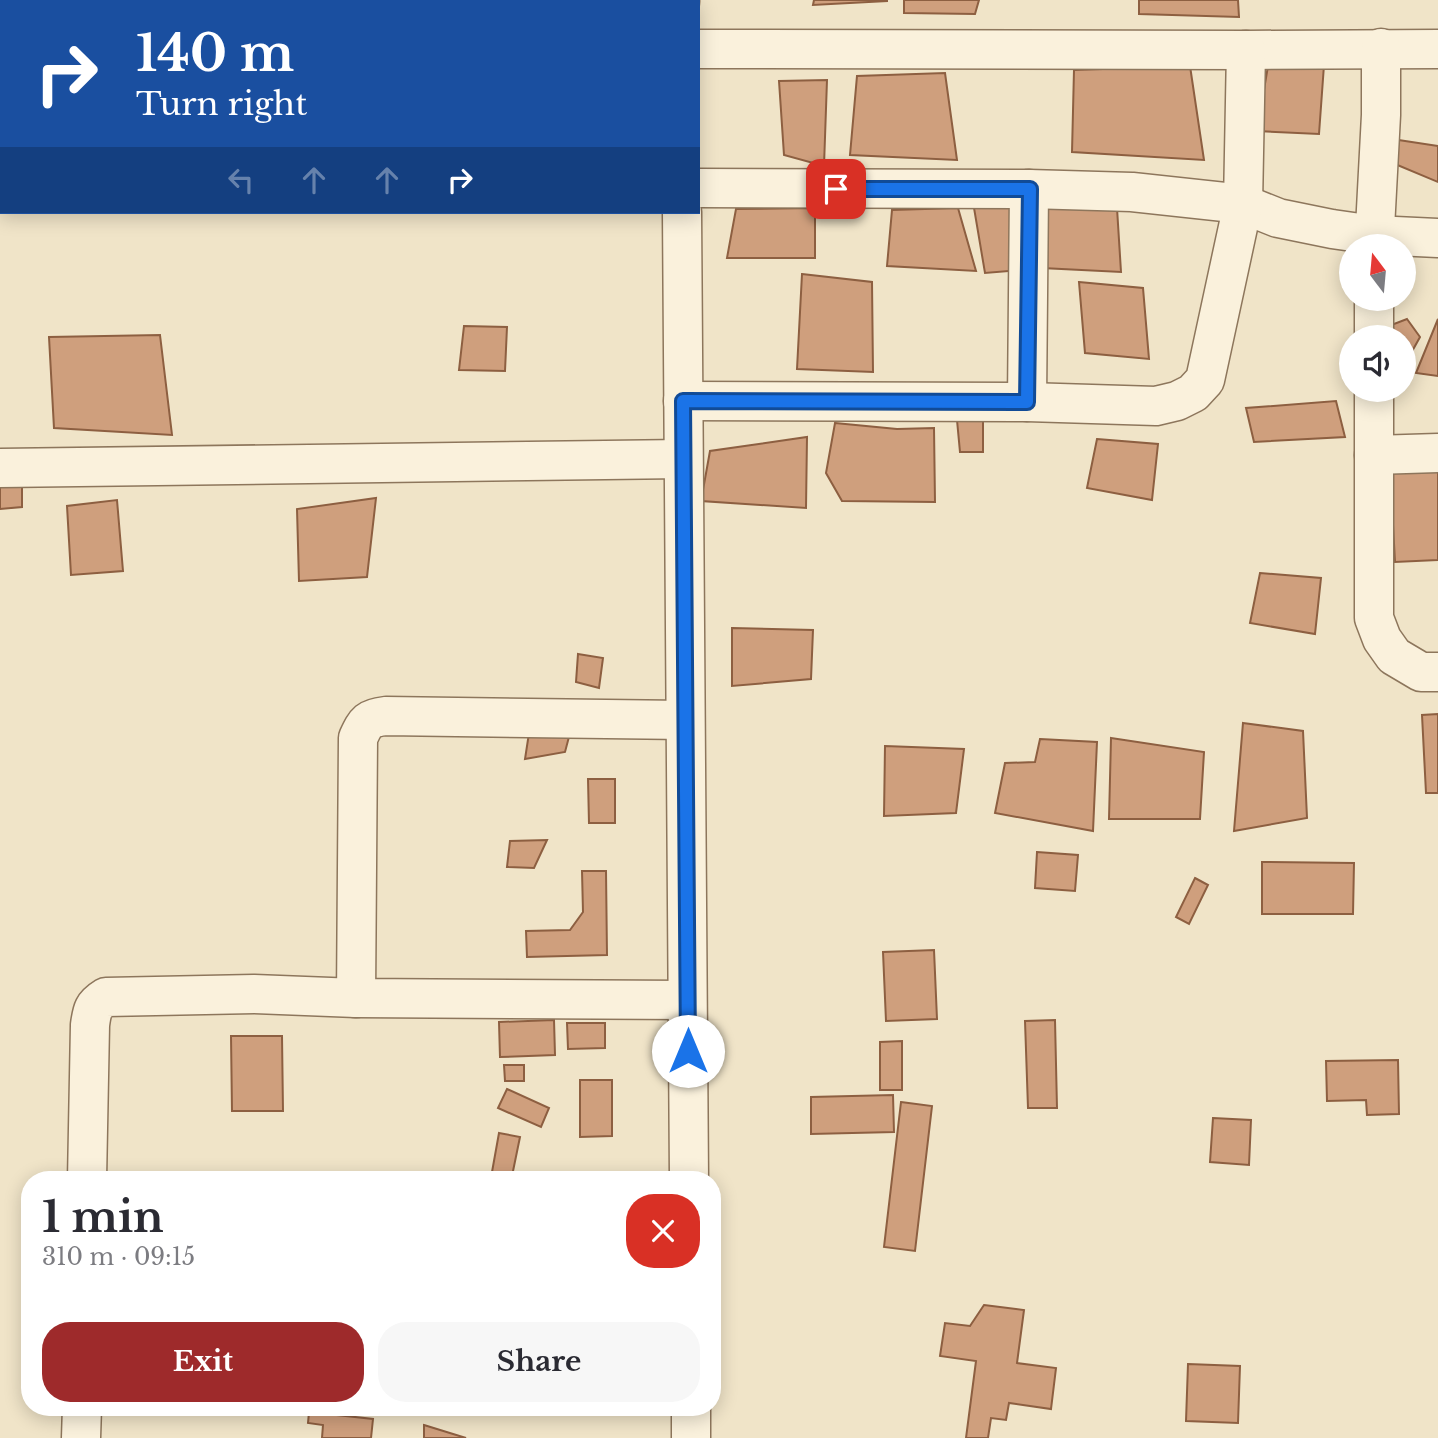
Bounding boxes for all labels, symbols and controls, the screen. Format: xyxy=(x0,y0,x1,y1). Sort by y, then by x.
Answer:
text: 140 m xyxy=(136,23,294,84)
icon: right xyxy=(21,28,112,119)
text: Turn right xyxy=(136,84,307,124)
pin xyxy=(806,159,866,219)
icon: left xyxy=(222,161,260,199)
icon: ahead xyxy=(295,161,333,199)
icon: ahead xyxy=(368,161,406,199)
icon: right xyxy=(441,161,479,199)
icon: arrive xyxy=(817,170,855,208)
north arrow xyxy=(1339,234,1416,312)
map controls xyxy=(1339,234,1416,402)
button: sound xyxy=(1339,325,1416,402)
position arrow xyxy=(651,1014,725,1088)
text: 1 min xyxy=(42,1191,164,1243)
button: close xyxy=(626,1194,700,1268)
text: 310 m · 09:15 xyxy=(42,1243,195,1271)
button: Exit xyxy=(42,1322,364,1402)
button: Share xyxy=(378,1322,700,1402)

